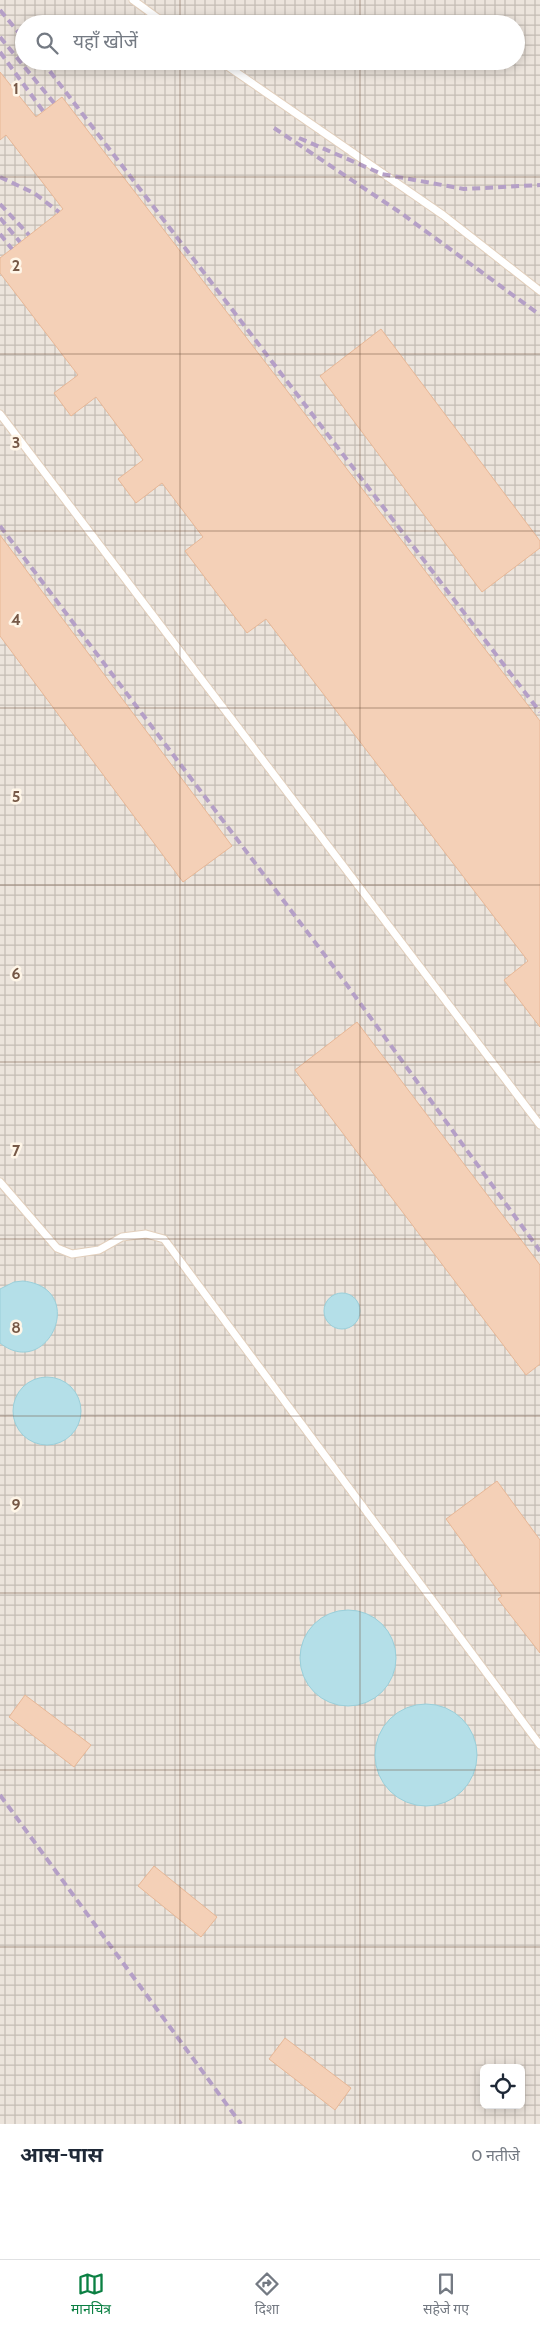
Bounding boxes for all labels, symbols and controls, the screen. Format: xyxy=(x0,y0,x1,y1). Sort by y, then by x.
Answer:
search box xyxy=(15,15,525,70)
icon: search xyxy=(33,29,61,57)
text: यहाँ खोजें xyxy=(73,30,138,53)
text: 1 xyxy=(13,79,19,98)
text: 2 xyxy=(12,256,20,275)
text: 3 xyxy=(12,433,20,452)
text: 4 xyxy=(11,610,21,629)
text: 5 xyxy=(12,787,20,806)
text: 6 xyxy=(12,964,21,983)
text: 7 xyxy=(12,1141,21,1160)
text: 8 xyxy=(11,1318,21,1337)
text: 9 xyxy=(12,1495,21,1514)
map controls xyxy=(480,2064,525,2109)
button: locate xyxy=(480,2064,525,2109)
text: आस-पास xyxy=(20,2142,103,2167)
text: 0 नतीजे xyxy=(471,2146,520,2165)
tab: मानचित्र xyxy=(71,2270,111,2320)
tab: दिशा xyxy=(253,2270,281,2320)
tab: सहेजे गए xyxy=(423,2270,469,2320)

